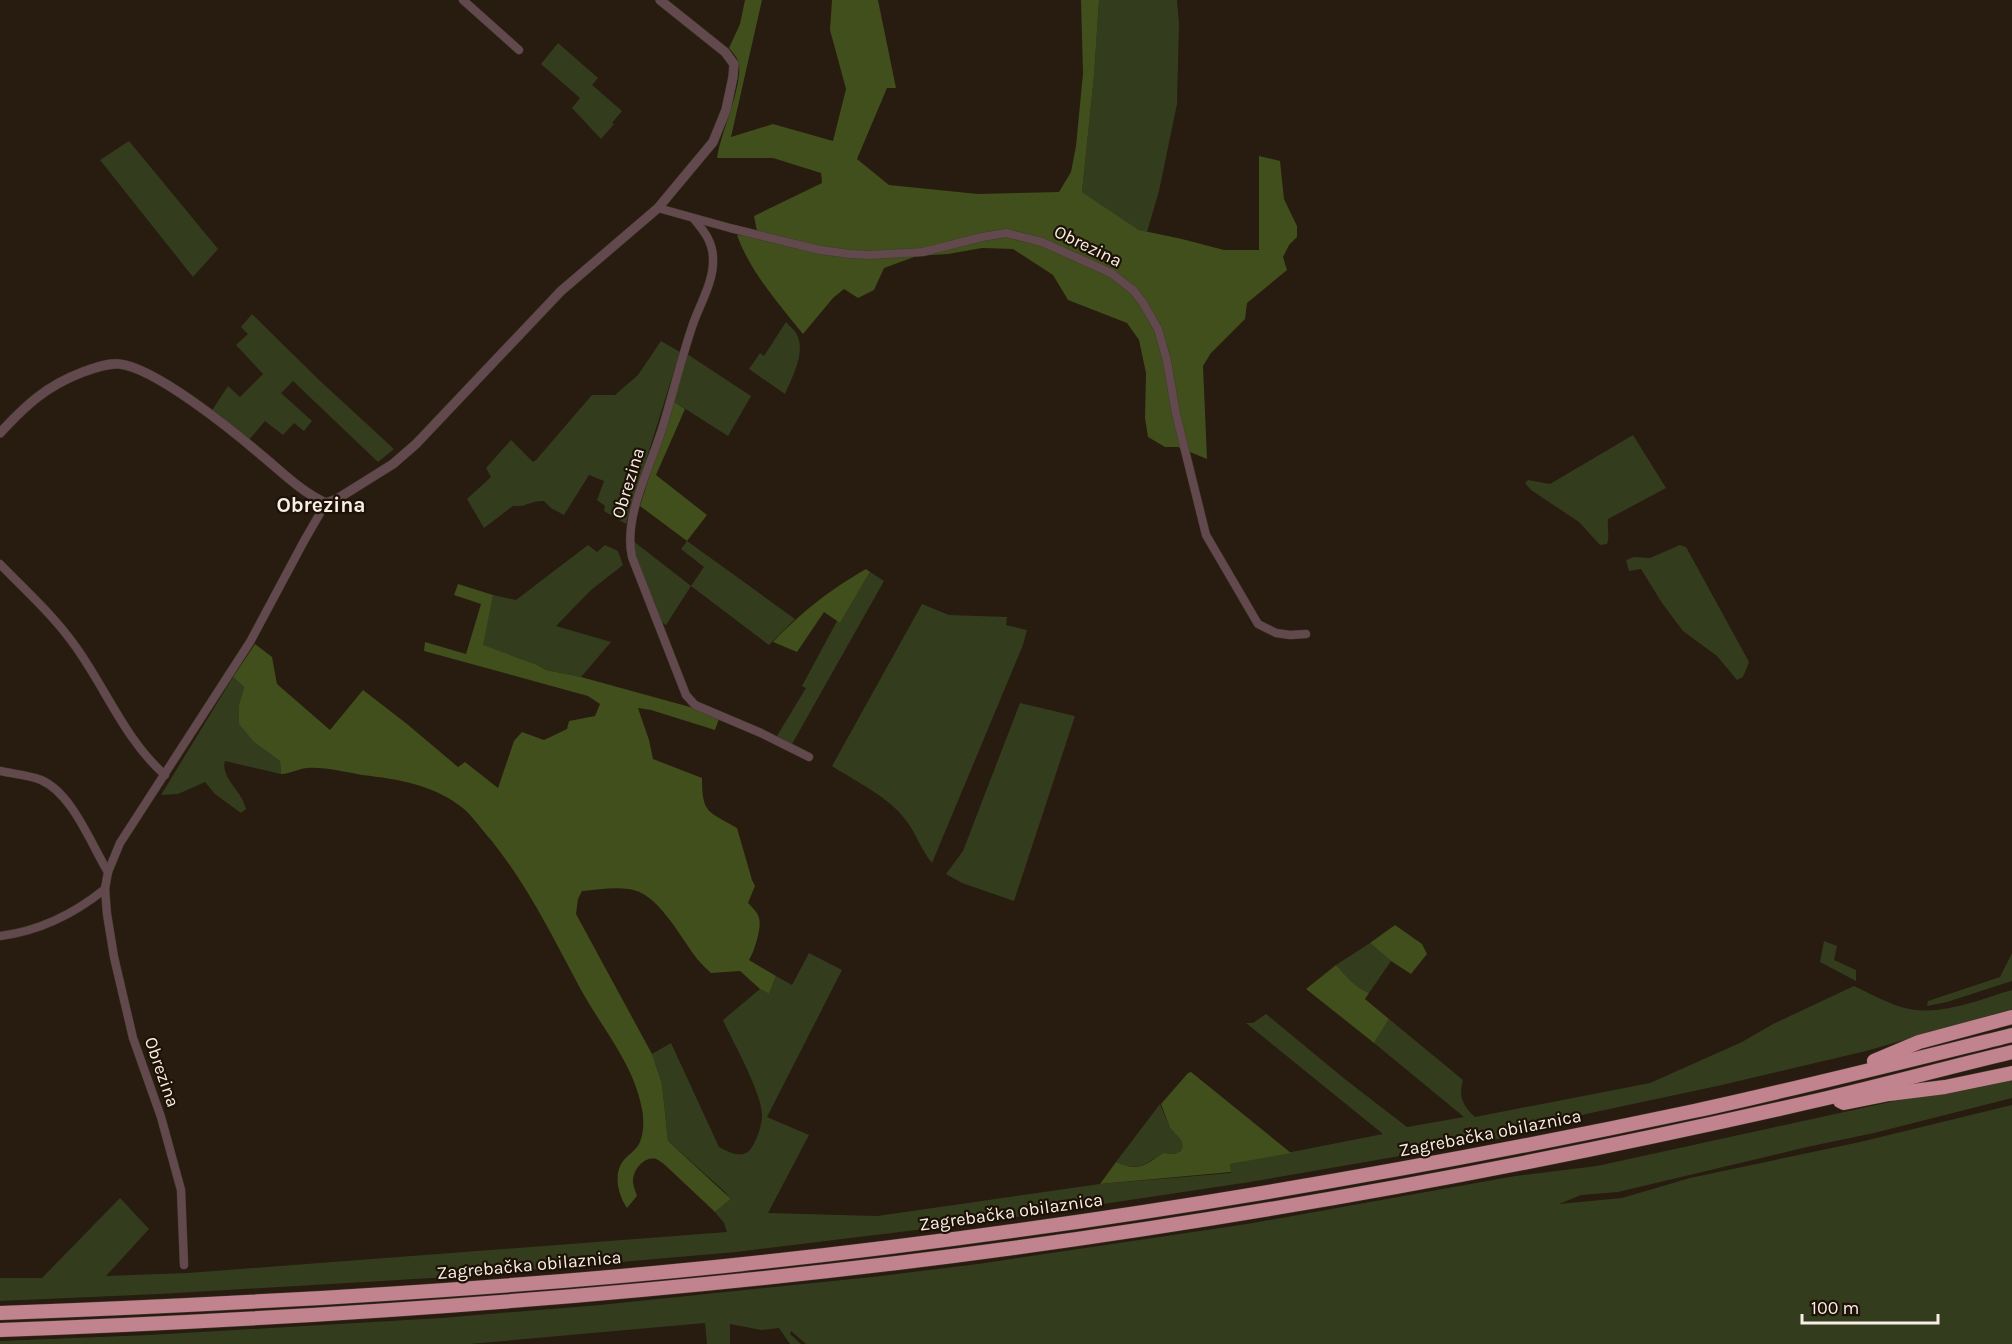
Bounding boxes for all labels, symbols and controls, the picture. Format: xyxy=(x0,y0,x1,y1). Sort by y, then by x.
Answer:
street label: Obrezina xyxy=(1050,220,1126,272)
street label: Obrezina xyxy=(607,445,649,521)
district label: Obrezina xyxy=(276,493,366,517)
street label: Obrezina xyxy=(140,1034,184,1110)
street label: Zagrebačka obilaznica xyxy=(1397,1105,1583,1161)
street label: Zagrebačka obilaznica xyxy=(918,1188,1104,1236)
street label: Zagrebačka obilaznica xyxy=(436,1246,622,1284)
scale bar xyxy=(1802,1287,1938,1325)
text: 100 m xyxy=(1811,1297,1859,1319)

